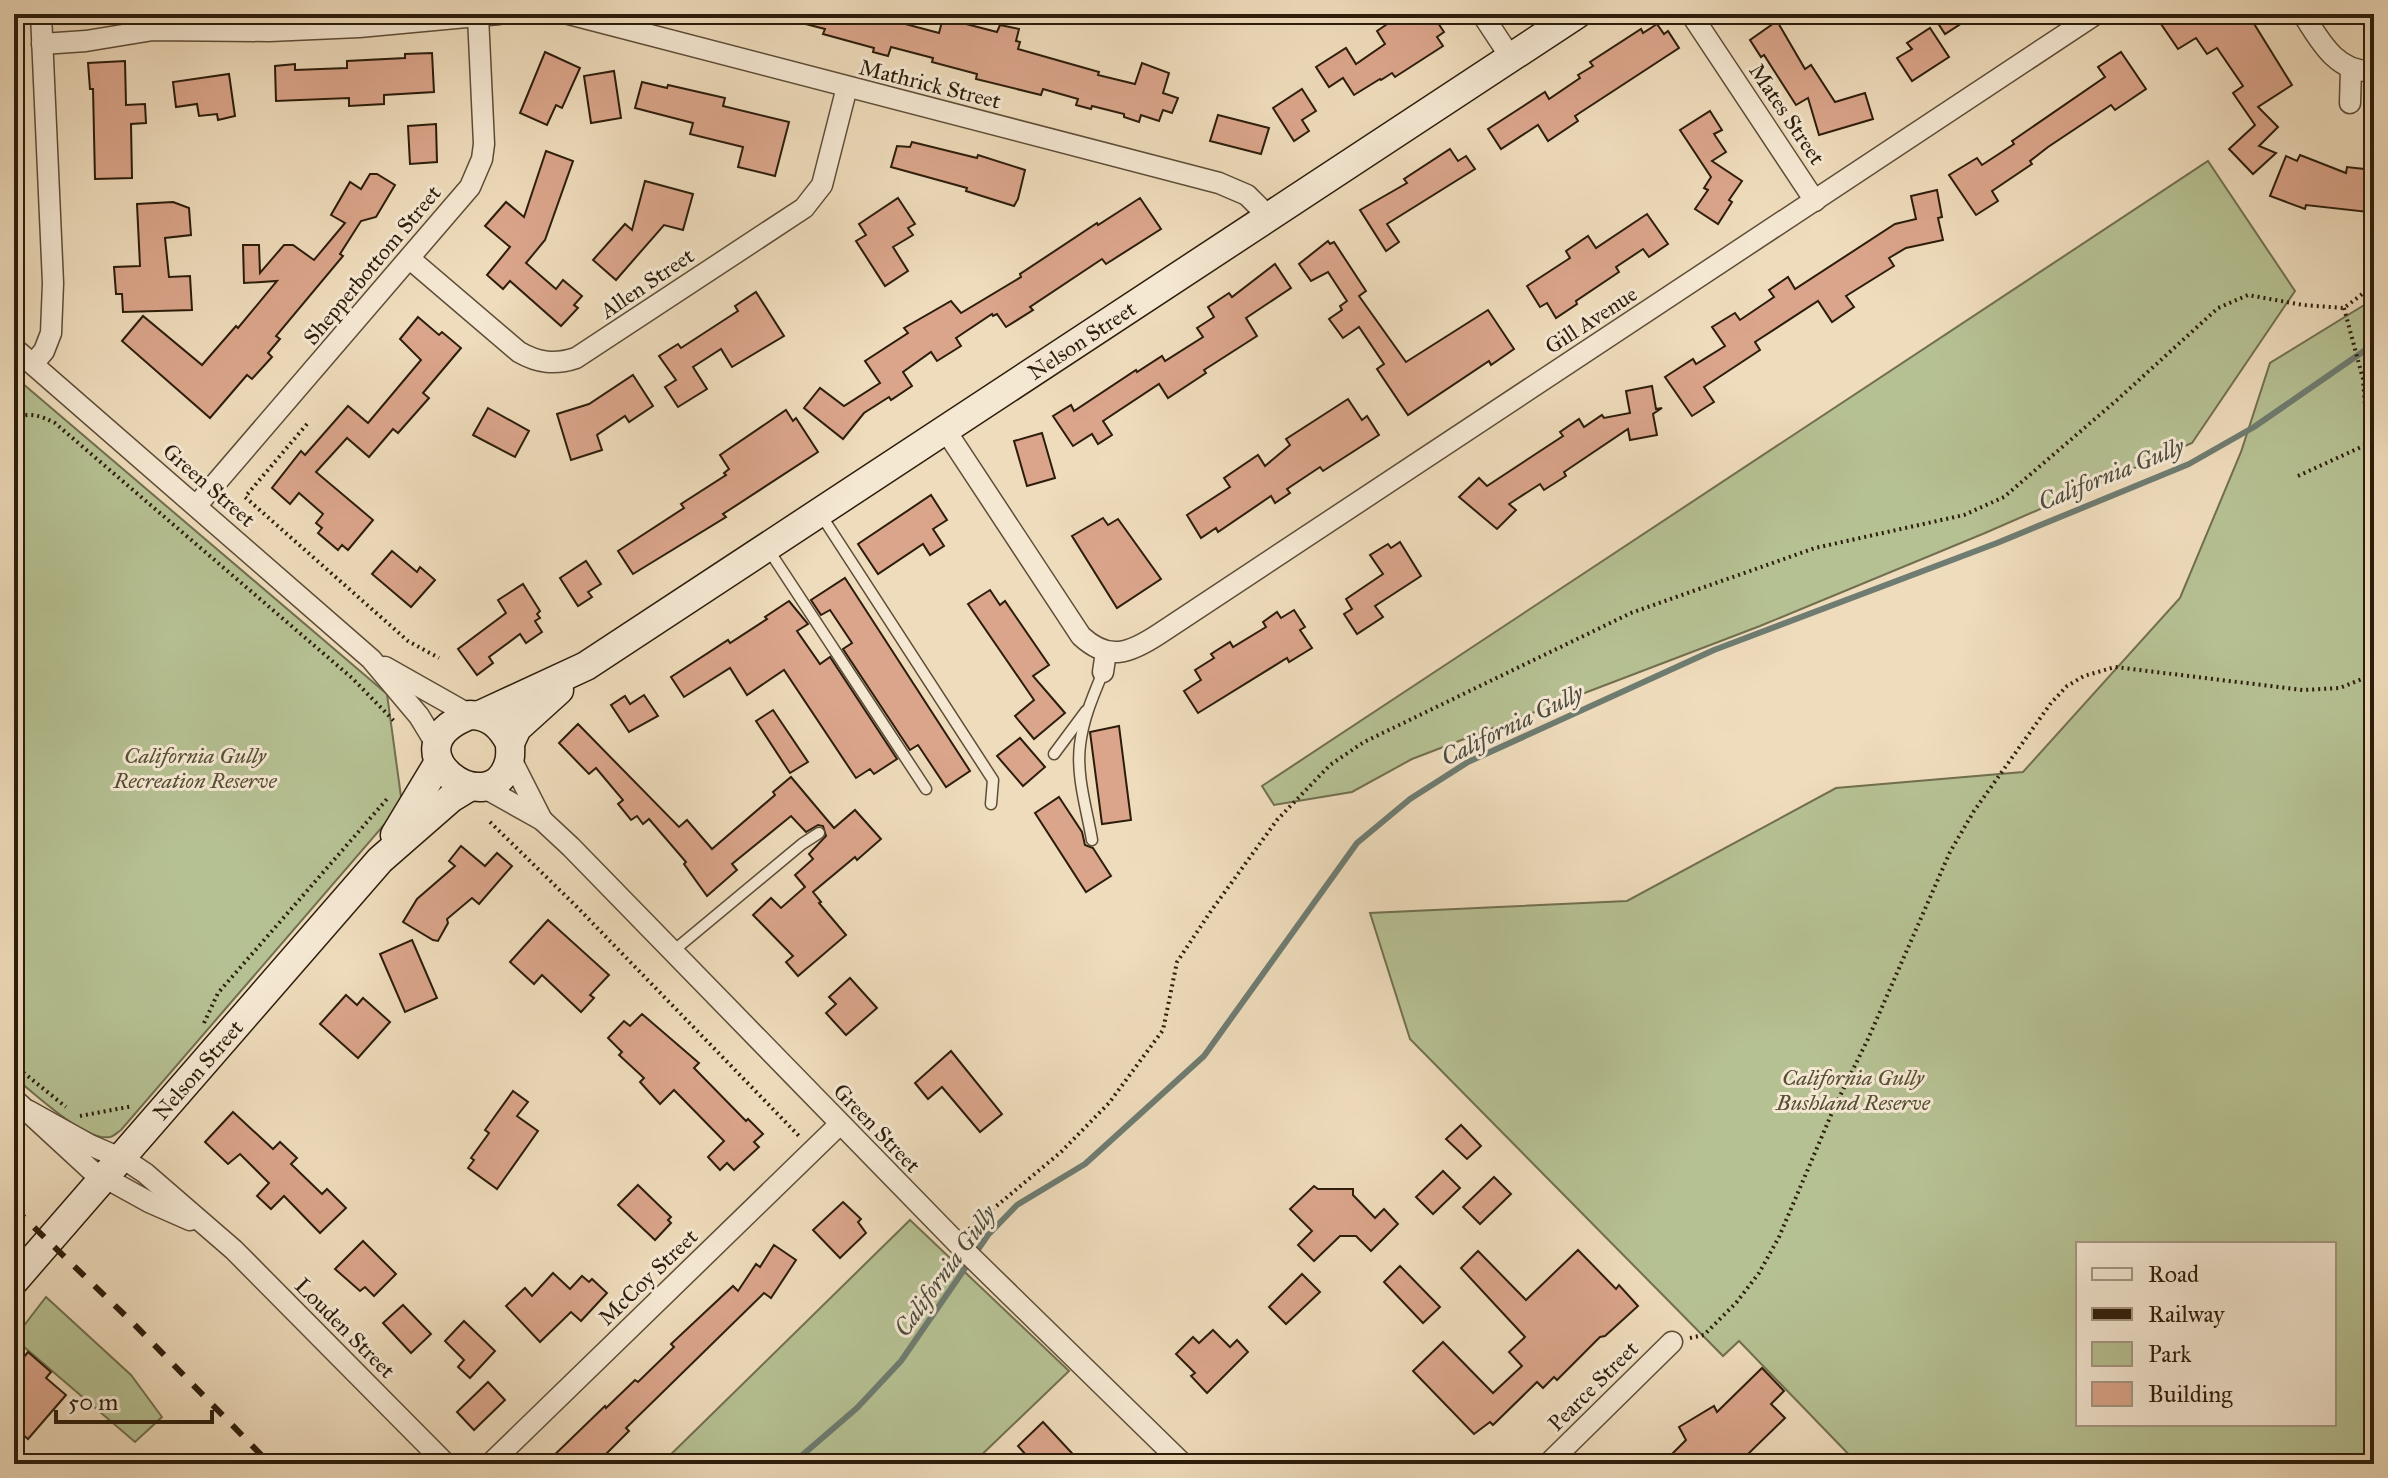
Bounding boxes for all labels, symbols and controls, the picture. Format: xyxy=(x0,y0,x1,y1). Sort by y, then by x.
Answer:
street label: Mathrick Street xyxy=(856,53,1004,115)
street label: Mates Street xyxy=(1743,58,1831,170)
street label: Shepperbottom Street xyxy=(297,180,447,350)
street label: Allen Street xyxy=(594,242,699,325)
street label: Gill Avenue xyxy=(1540,280,1642,360)
street label: Nelson Street xyxy=(1022,294,1141,385)
water label: California Gully xyxy=(2034,431,2189,517)
street label: Green Street xyxy=(157,437,261,533)
water label: California Gully xyxy=(1436,677,1589,772)
park label: California Gully Recreation Reserve xyxy=(112,742,277,794)
street label: Nelson Street xyxy=(147,1014,249,1125)
park label: California Gully Bushland Reserve xyxy=(1775,1064,1931,1116)
street label: Green Street xyxy=(828,1078,926,1178)
water label: California Gully xyxy=(887,1199,1003,1342)
street label: McCoy Street xyxy=(593,1223,703,1331)
legend xyxy=(2076,1242,2336,1426)
text: Road xyxy=(2148,1259,2199,1289)
street label: Louden Street xyxy=(289,1272,401,1384)
text: Railway xyxy=(2148,1299,2225,1329)
street label: Pearce Street xyxy=(1542,1335,1644,1437)
text: Park xyxy=(2148,1339,2192,1369)
scale bar xyxy=(56,1374,212,1424)
text: Building xyxy=(2148,1379,2233,1409)
text: 50 m xyxy=(68,1387,118,1417)

